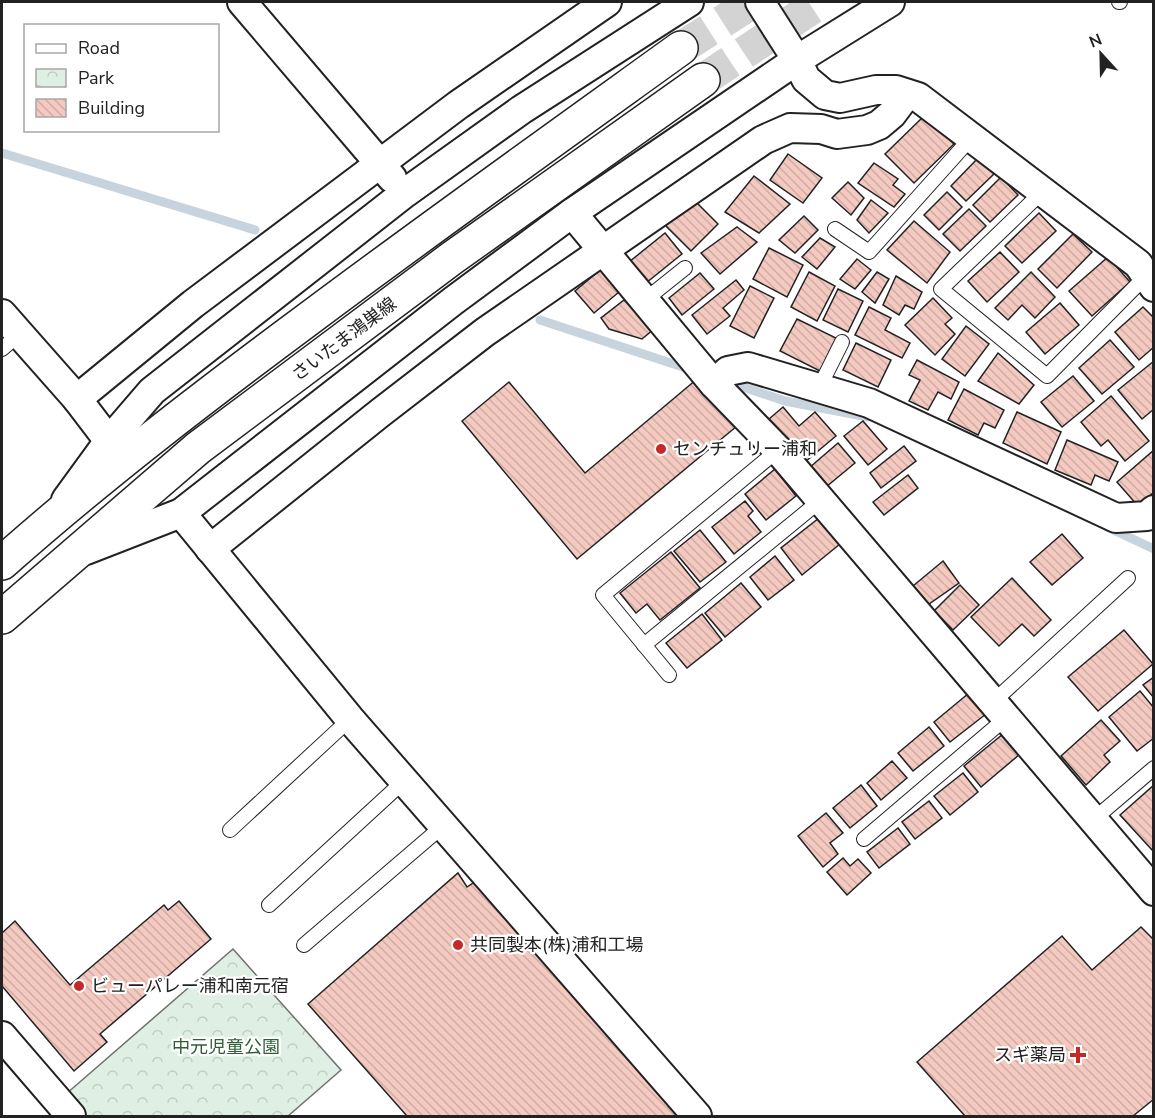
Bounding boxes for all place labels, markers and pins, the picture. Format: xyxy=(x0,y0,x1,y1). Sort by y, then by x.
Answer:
place label: センチュリー浦和 xyxy=(673,437,817,461)
marker: センチュリー浦和 xyxy=(654,442,668,456)
place label: 共同製本(株)浦和工場 xyxy=(470,933,643,957)
marker: 共同製本(株)浦和工場 xyxy=(451,938,465,952)
place label: ビューパレー浦和南元宿 xyxy=(91,974,289,998)
marker: ビューパレー浦和南元宿 xyxy=(72,979,86,993)
place label: スギ薬局 xyxy=(994,1043,1066,1067)
marker: スギ薬局 xyxy=(1071,1048,1085,1062)

